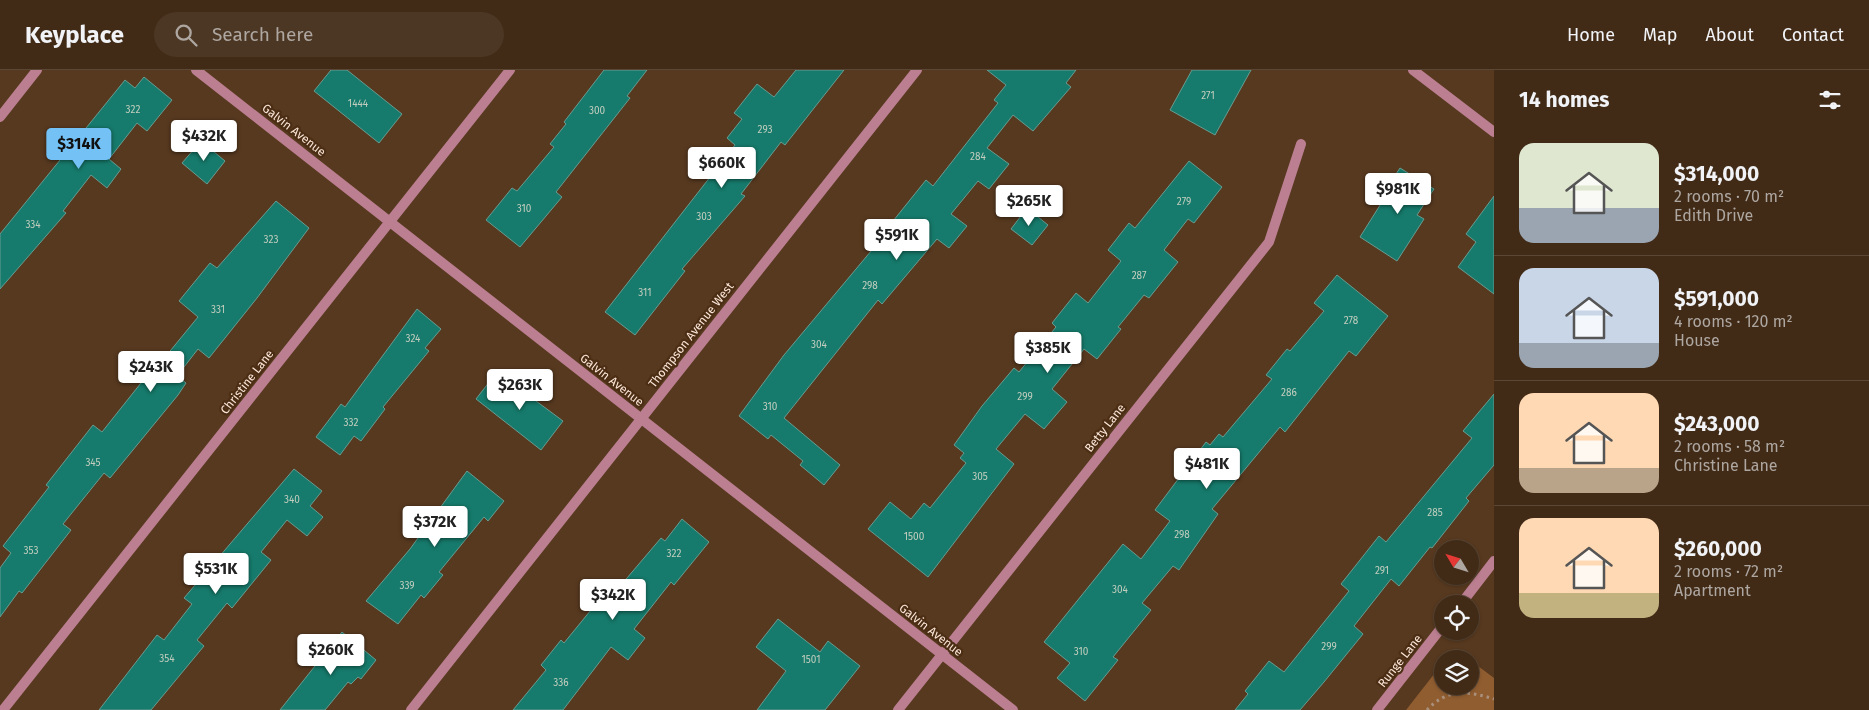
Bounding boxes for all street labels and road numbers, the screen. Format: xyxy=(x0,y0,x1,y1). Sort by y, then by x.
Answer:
street label: Galvin Avenue xyxy=(259,101,329,159)
street label: Thompson Avenue West xyxy=(646,279,737,390)
street label: Christine Lane xyxy=(218,347,276,417)
street label: Galvin Avenue xyxy=(577,351,647,409)
street label: Betty Lane xyxy=(1082,401,1128,455)
street label: Galvin Avenue xyxy=(896,601,966,659)
street label: Runge Lane xyxy=(1375,632,1425,690)

